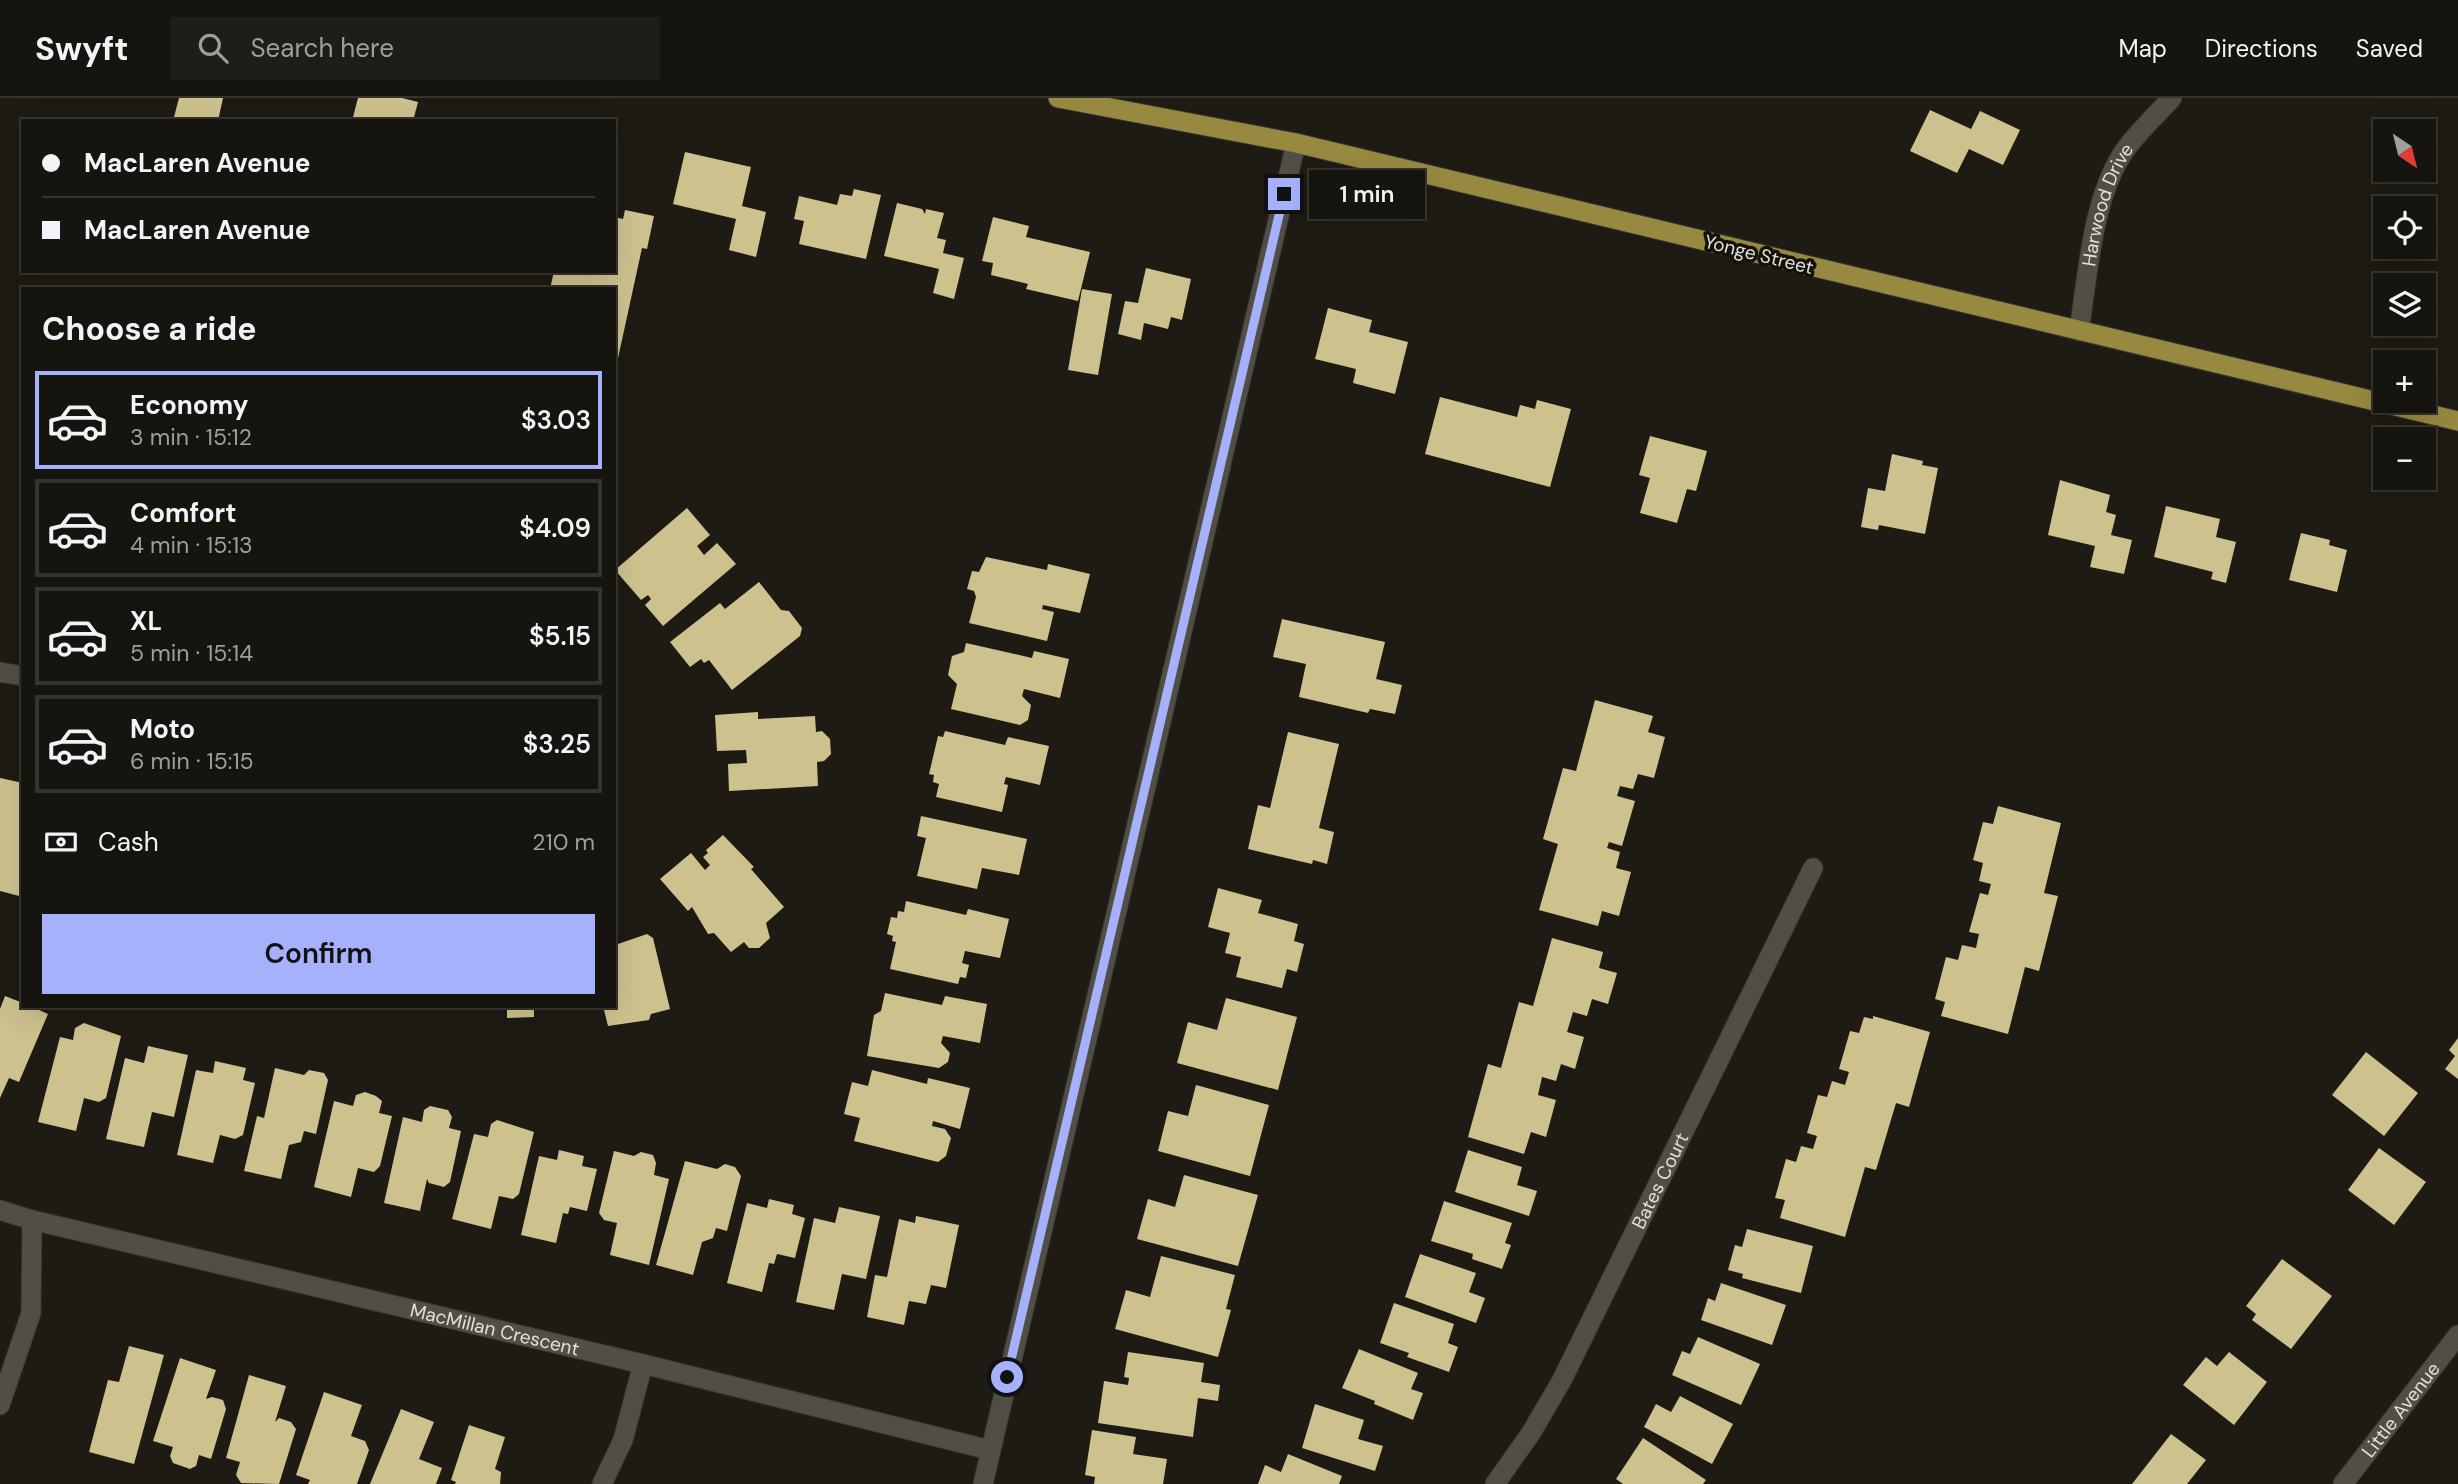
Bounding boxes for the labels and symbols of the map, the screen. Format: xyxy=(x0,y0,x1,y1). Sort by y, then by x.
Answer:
north arrow xyxy=(2373,119,2436,182)
street label: Harwood Drive xyxy=(2076,138,2139,268)
callout: 1 min xyxy=(1308,170,1424,218)
route end xyxy=(1268,178,1300,210)
street label: Yonge Street xyxy=(1702,229,1816,280)
street label: Bates Court xyxy=(1626,1128,1694,1233)
street label: MacMillan Crescent xyxy=(408,1298,582,1362)
street label: Little Avenue xyxy=(2356,1357,2446,1463)
route start xyxy=(991,1361,1023,1393)

